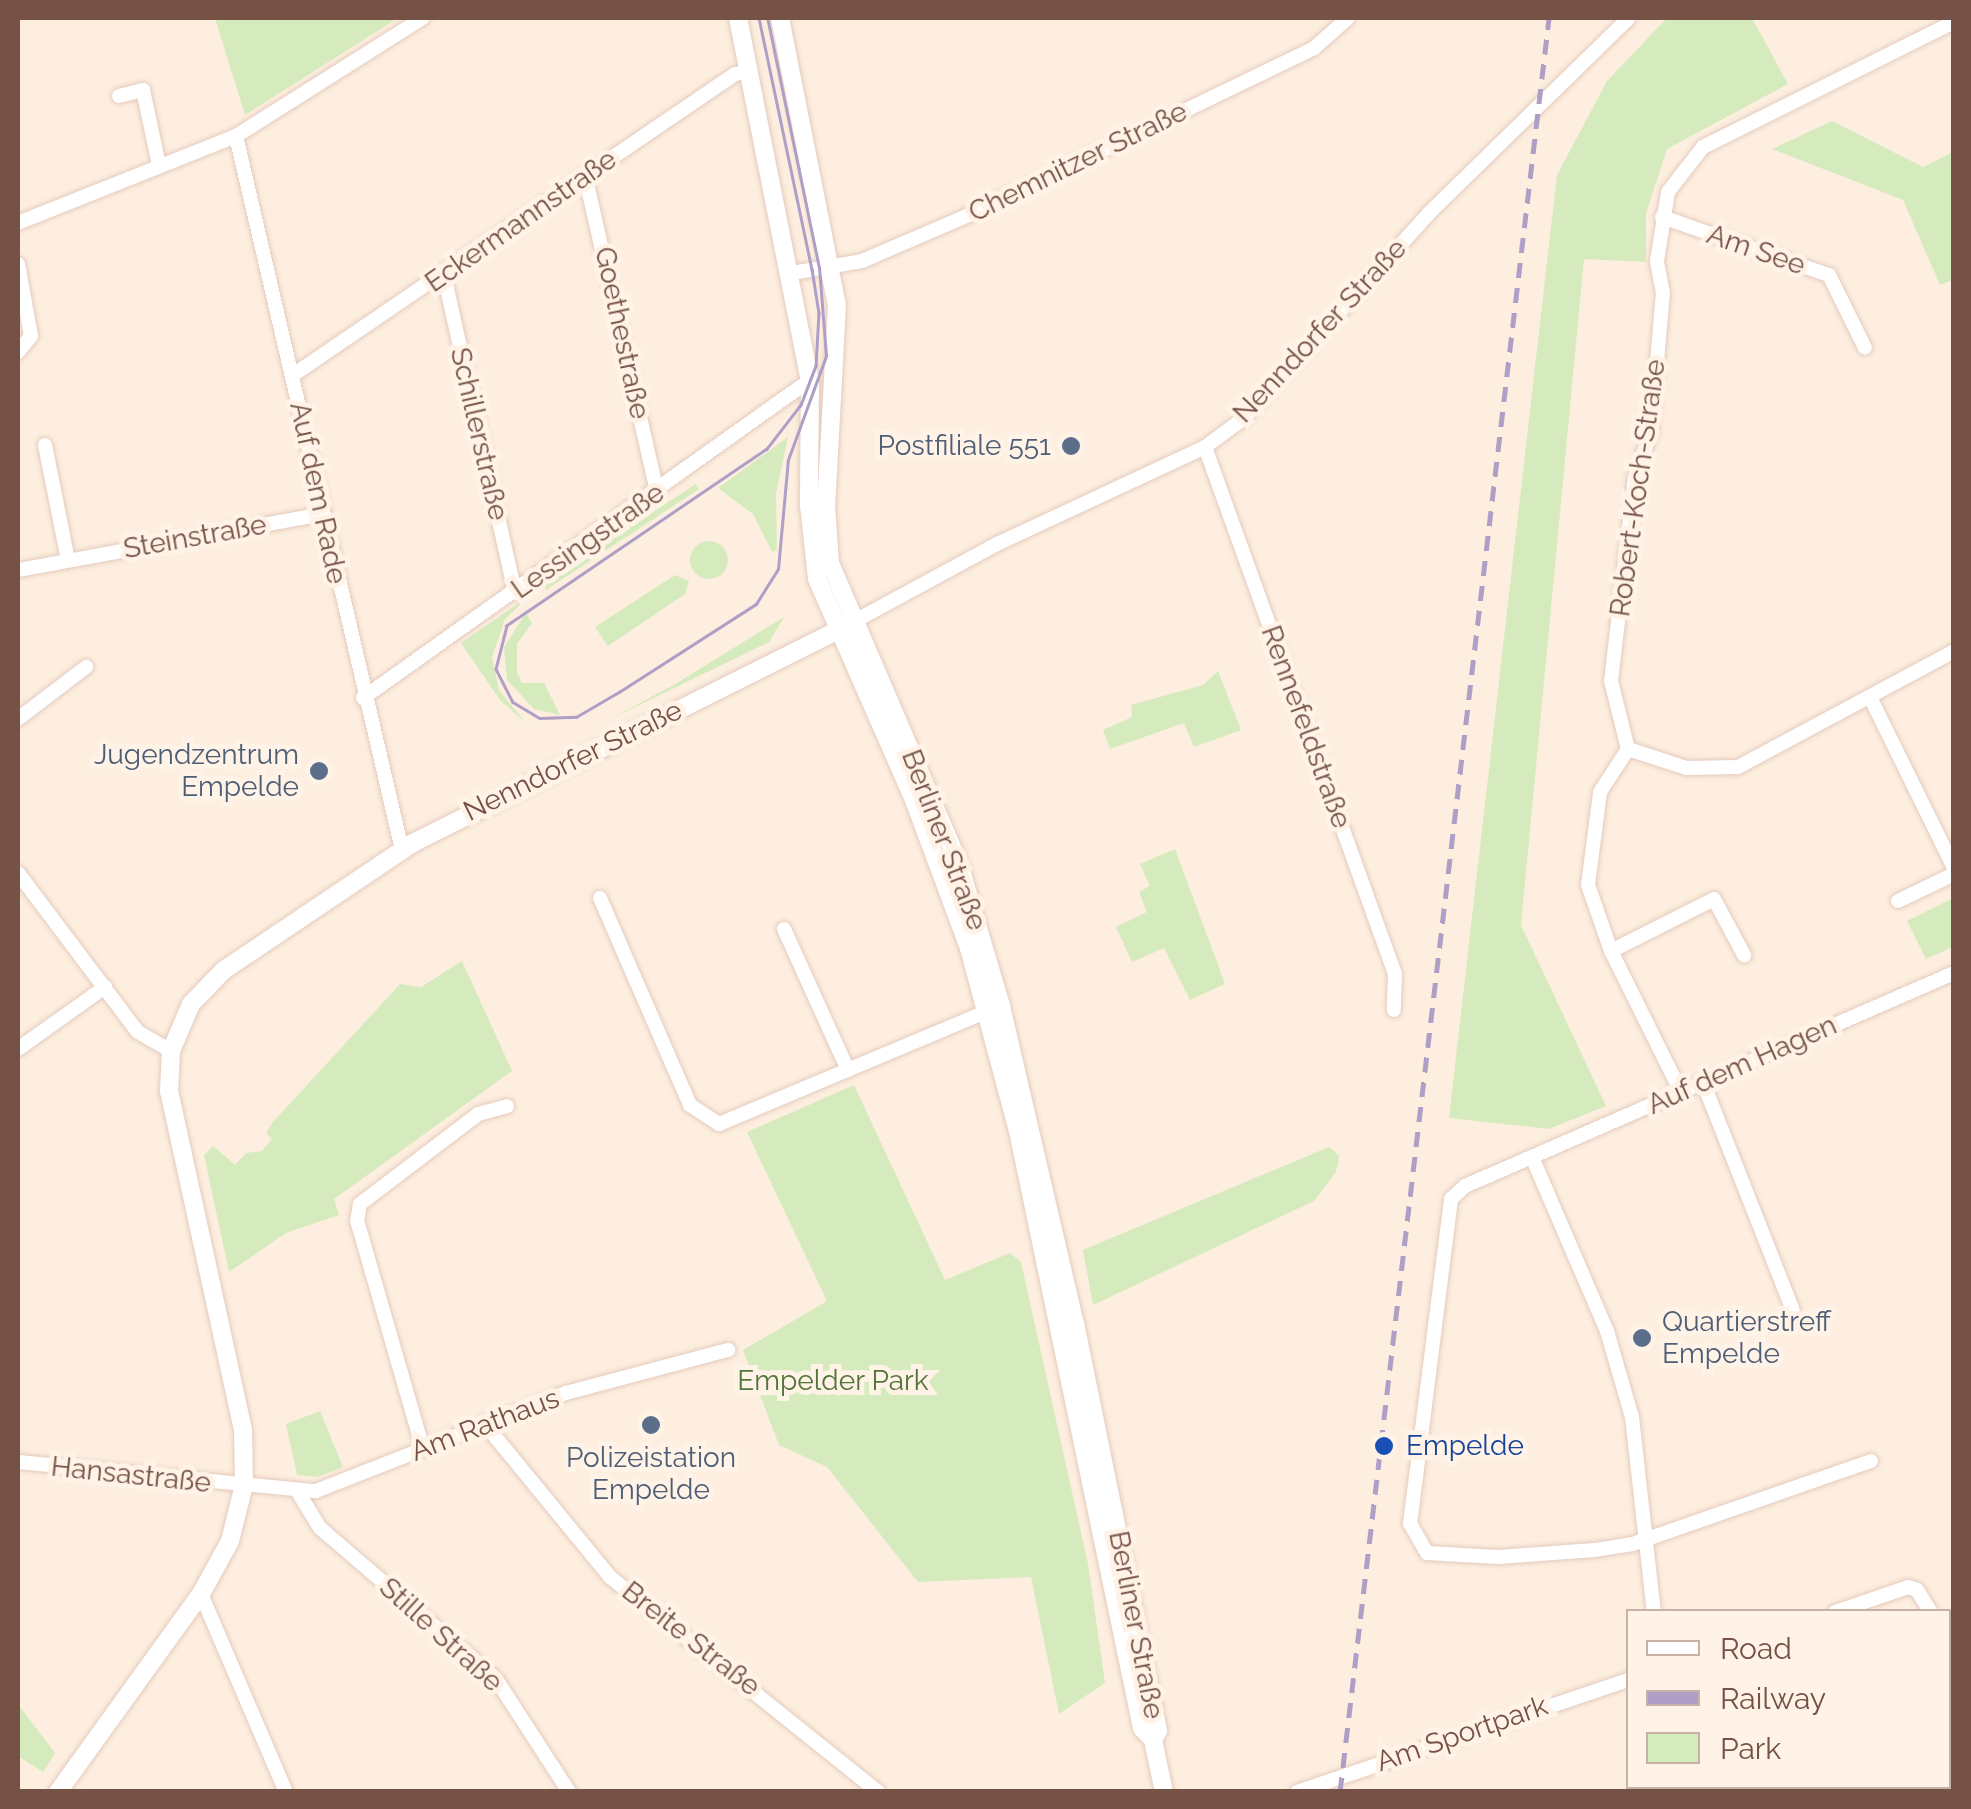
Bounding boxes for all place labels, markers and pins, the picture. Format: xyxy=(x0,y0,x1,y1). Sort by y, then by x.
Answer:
place label: Postfiliale 551 xyxy=(878,429,1051,463)
marker: Postfiliale 551 xyxy=(1060,435,1082,457)
place label: Jugendzentrum Empelde xyxy=(94,738,299,804)
marker: Jugendzentrum Empelde xyxy=(308,760,330,782)
place label: Quartierstreff Empelde xyxy=(1662,1305,1831,1371)
marker: Quartierstreff Empelde xyxy=(1631,1327,1653,1349)
marker: Polizeistation Empelde xyxy=(640,1414,662,1436)
place label: Empelde xyxy=(1406,1429,1524,1463)
marker: Empelde xyxy=(1371,1433,1397,1459)
place label: Polizeistation Empelde xyxy=(566,1441,736,1507)

